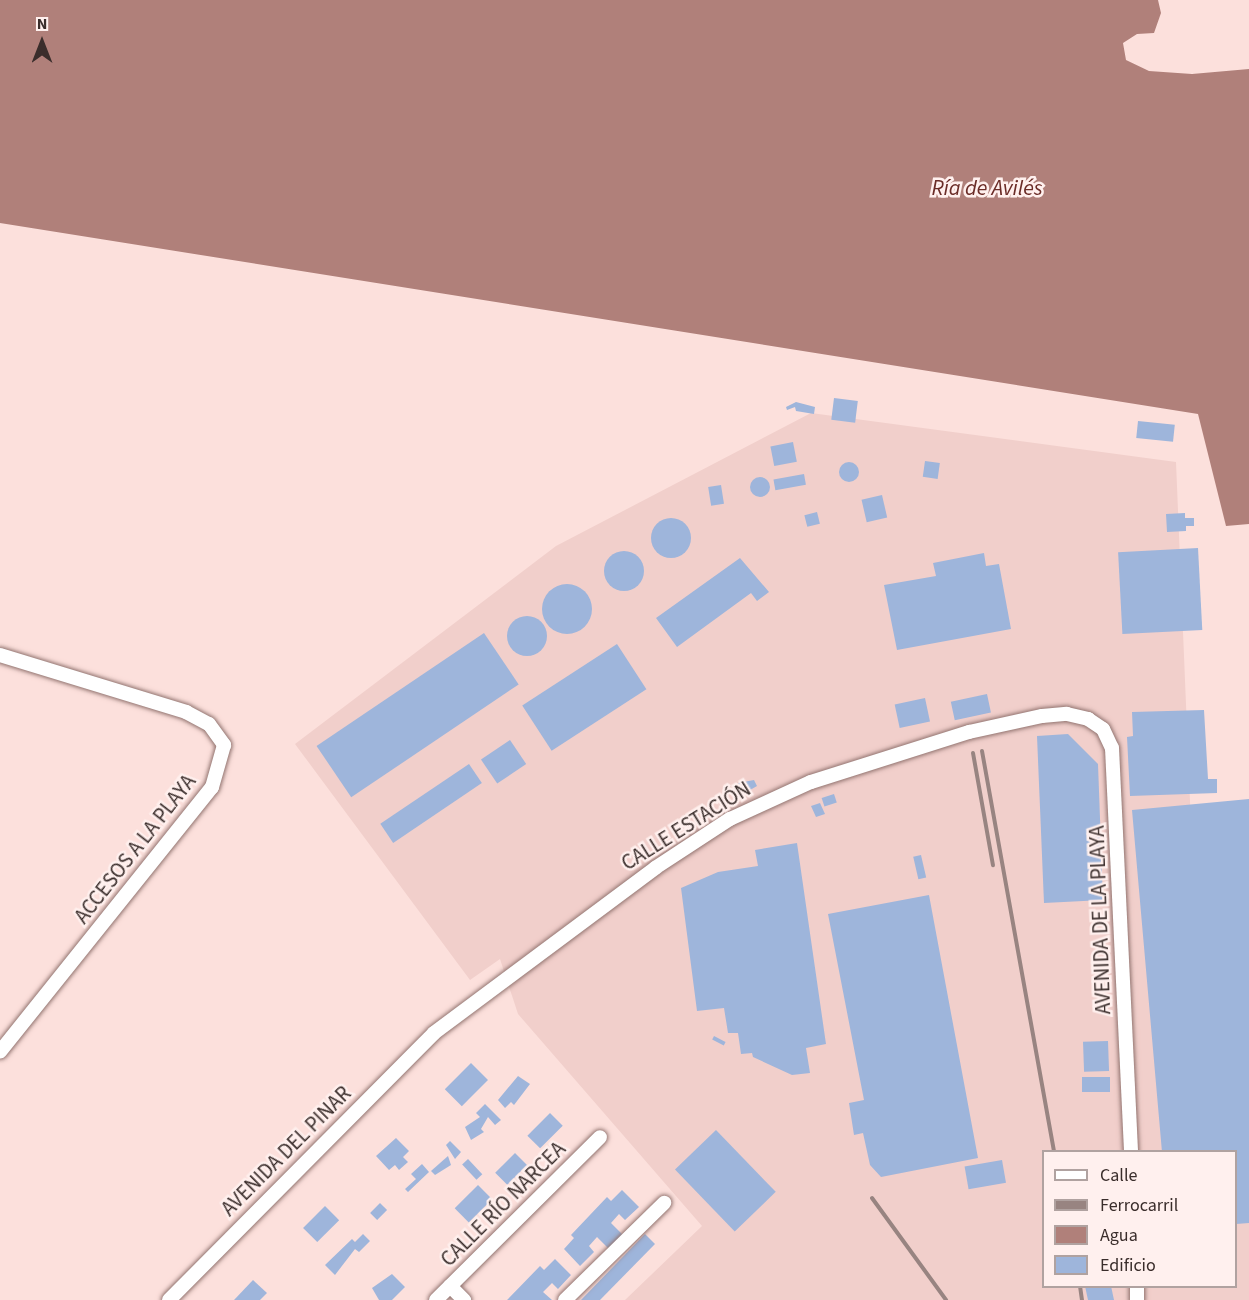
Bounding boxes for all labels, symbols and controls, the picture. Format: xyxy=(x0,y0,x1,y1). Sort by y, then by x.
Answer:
north arrow xyxy=(12,12,72,72)
text: N xyxy=(37,13,47,35)
water label: Ría de Avilés xyxy=(931,176,1043,202)
street label: ACCESOS A LA PLAYA xyxy=(69,770,201,928)
street label: CALLE ESTACIÓN xyxy=(617,776,755,876)
street label: AVENIDA DE LA PLAYA xyxy=(1084,825,1116,1015)
street label: AVENIDA DEL PINAR xyxy=(216,1081,356,1221)
street label: CALLE RÍO NARCEA xyxy=(435,1136,571,1272)
legend xyxy=(1042,1150,1237,1288)
text: Calle xyxy=(1100,1163,1137,1188)
text: Ferrocarril xyxy=(1100,1193,1178,1218)
text: Agua xyxy=(1100,1223,1138,1248)
text: Edificio xyxy=(1100,1253,1156,1278)

